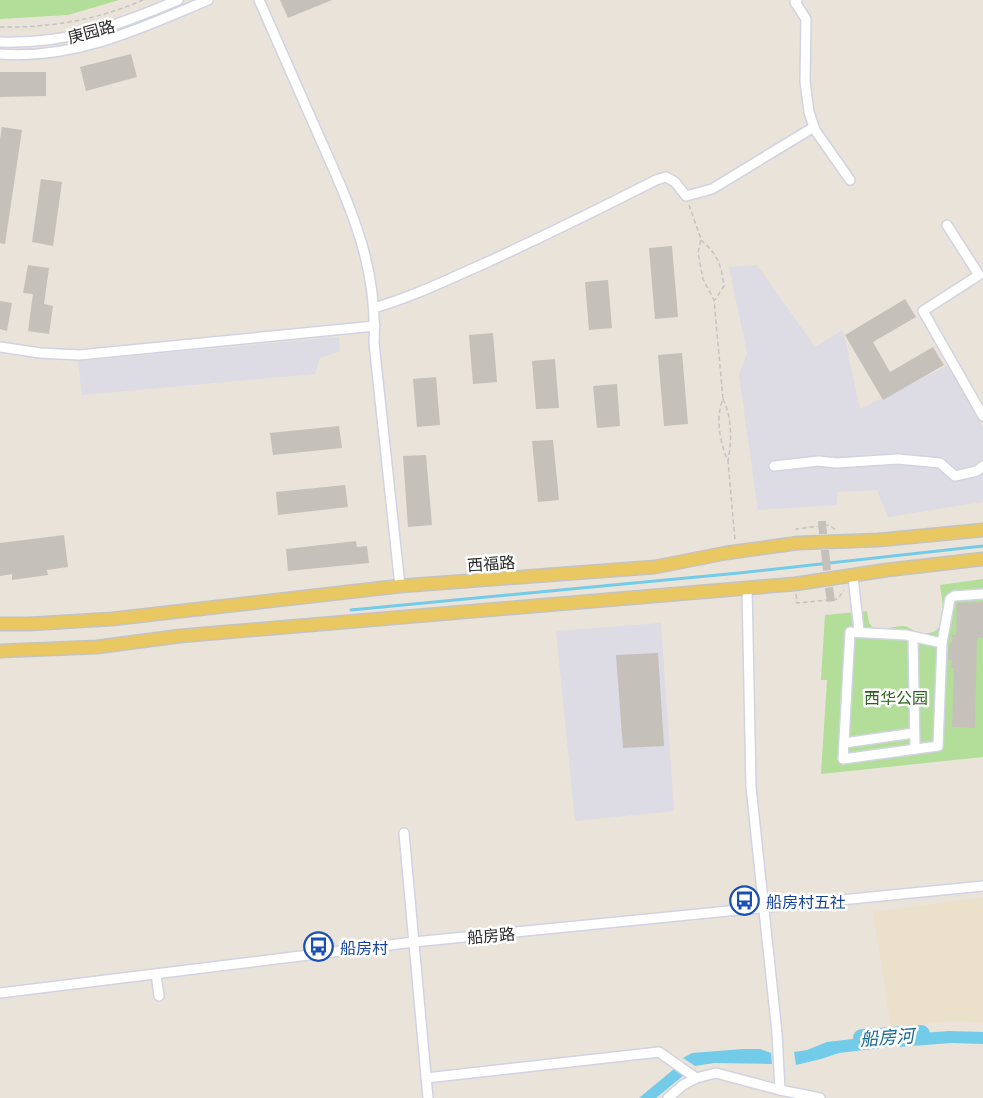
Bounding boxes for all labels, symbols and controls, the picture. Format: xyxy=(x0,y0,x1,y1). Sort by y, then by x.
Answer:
street label: 庚园路 xyxy=(65,16,117,46)
street label: 西福路 xyxy=(466,552,516,574)
park label: 西华公园 xyxy=(864,688,928,707)
bus stop icon: 船房村五社 xyxy=(729,885,761,917)
place label: 船房村五社 xyxy=(766,892,846,911)
street label: 船房路 xyxy=(466,923,516,947)
bus stop icon: 船房村 xyxy=(303,931,335,963)
place label: 船房村 xyxy=(340,938,388,957)
water label: 船房河 xyxy=(859,1024,918,1050)

